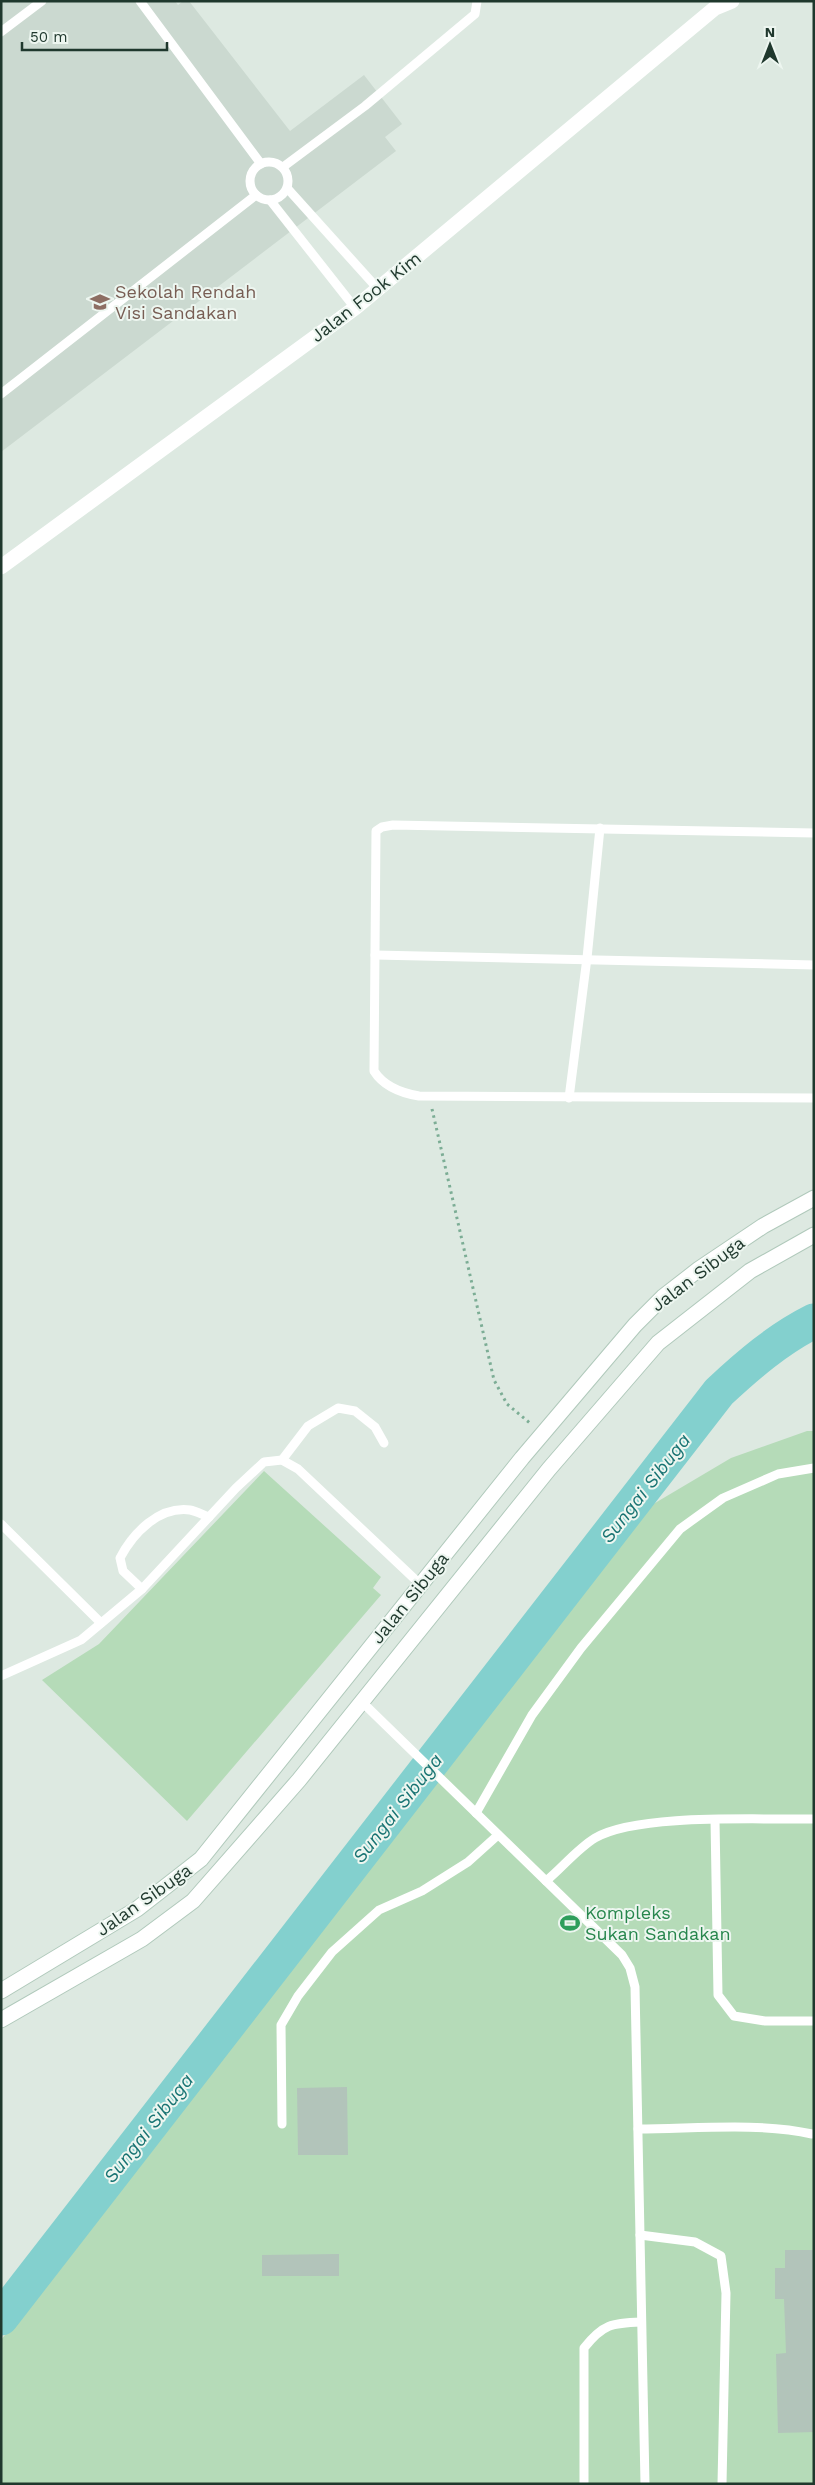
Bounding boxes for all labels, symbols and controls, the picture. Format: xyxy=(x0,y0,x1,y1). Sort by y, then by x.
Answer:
scale bar xyxy=(22,20,168,52)
north arrow xyxy=(745,20,795,70)
text: N xyxy=(765,24,775,40)
text: 50 m xyxy=(30,28,67,46)
street label: Jalan Fook Kim xyxy=(306,247,425,346)
place label: Sekolah Rendah Visi Sandakan xyxy=(115,281,256,323)
school or university icon: Sekolah Rendah Visi Sandakan xyxy=(89,291,111,313)
street label: Jalan Sibuga xyxy=(647,1232,749,1316)
water label: Sungai Sibuga xyxy=(595,1429,695,1548)
street label: Jalan Sibuga xyxy=(366,1548,453,1648)
water label: Sungai Sibuga xyxy=(347,1749,447,1868)
street label: Jalan Sibuga xyxy=(92,1859,195,1940)
place label: Kompleks Sukan Sandakan xyxy=(585,1902,731,1944)
sports icon: Kompleks Sukan Sandakan xyxy=(559,1912,581,1934)
water label: Sungai Sibuga xyxy=(98,2069,198,2188)

